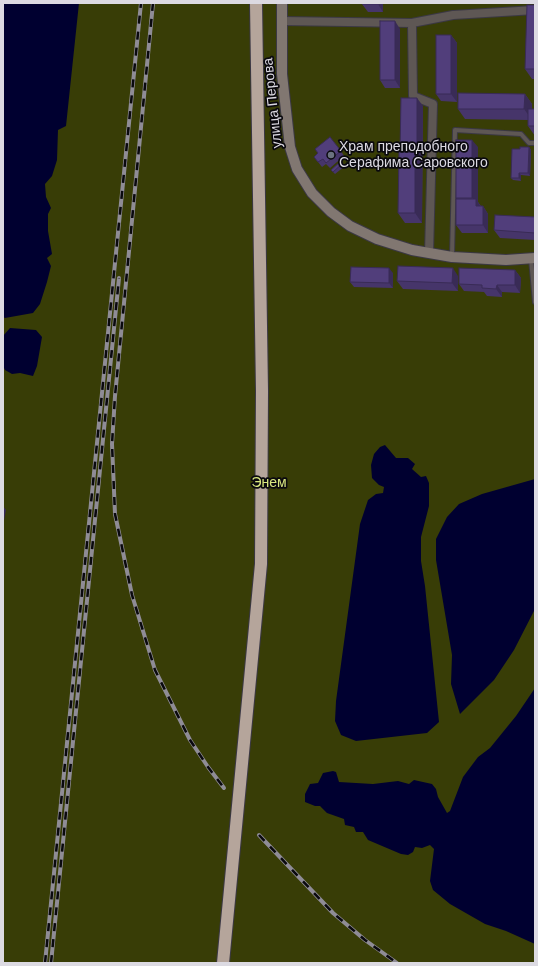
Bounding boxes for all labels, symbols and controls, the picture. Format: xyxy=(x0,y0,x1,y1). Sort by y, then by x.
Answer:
street label: улица Перова xyxy=(260,57,286,149)
place label: Храм преподобного Серафима Саровского xyxy=(339,139,488,172)
marker: Храм преподобного Серафима Саровского xyxy=(326,150,336,160)
park label: Энем xyxy=(251,475,287,491)

